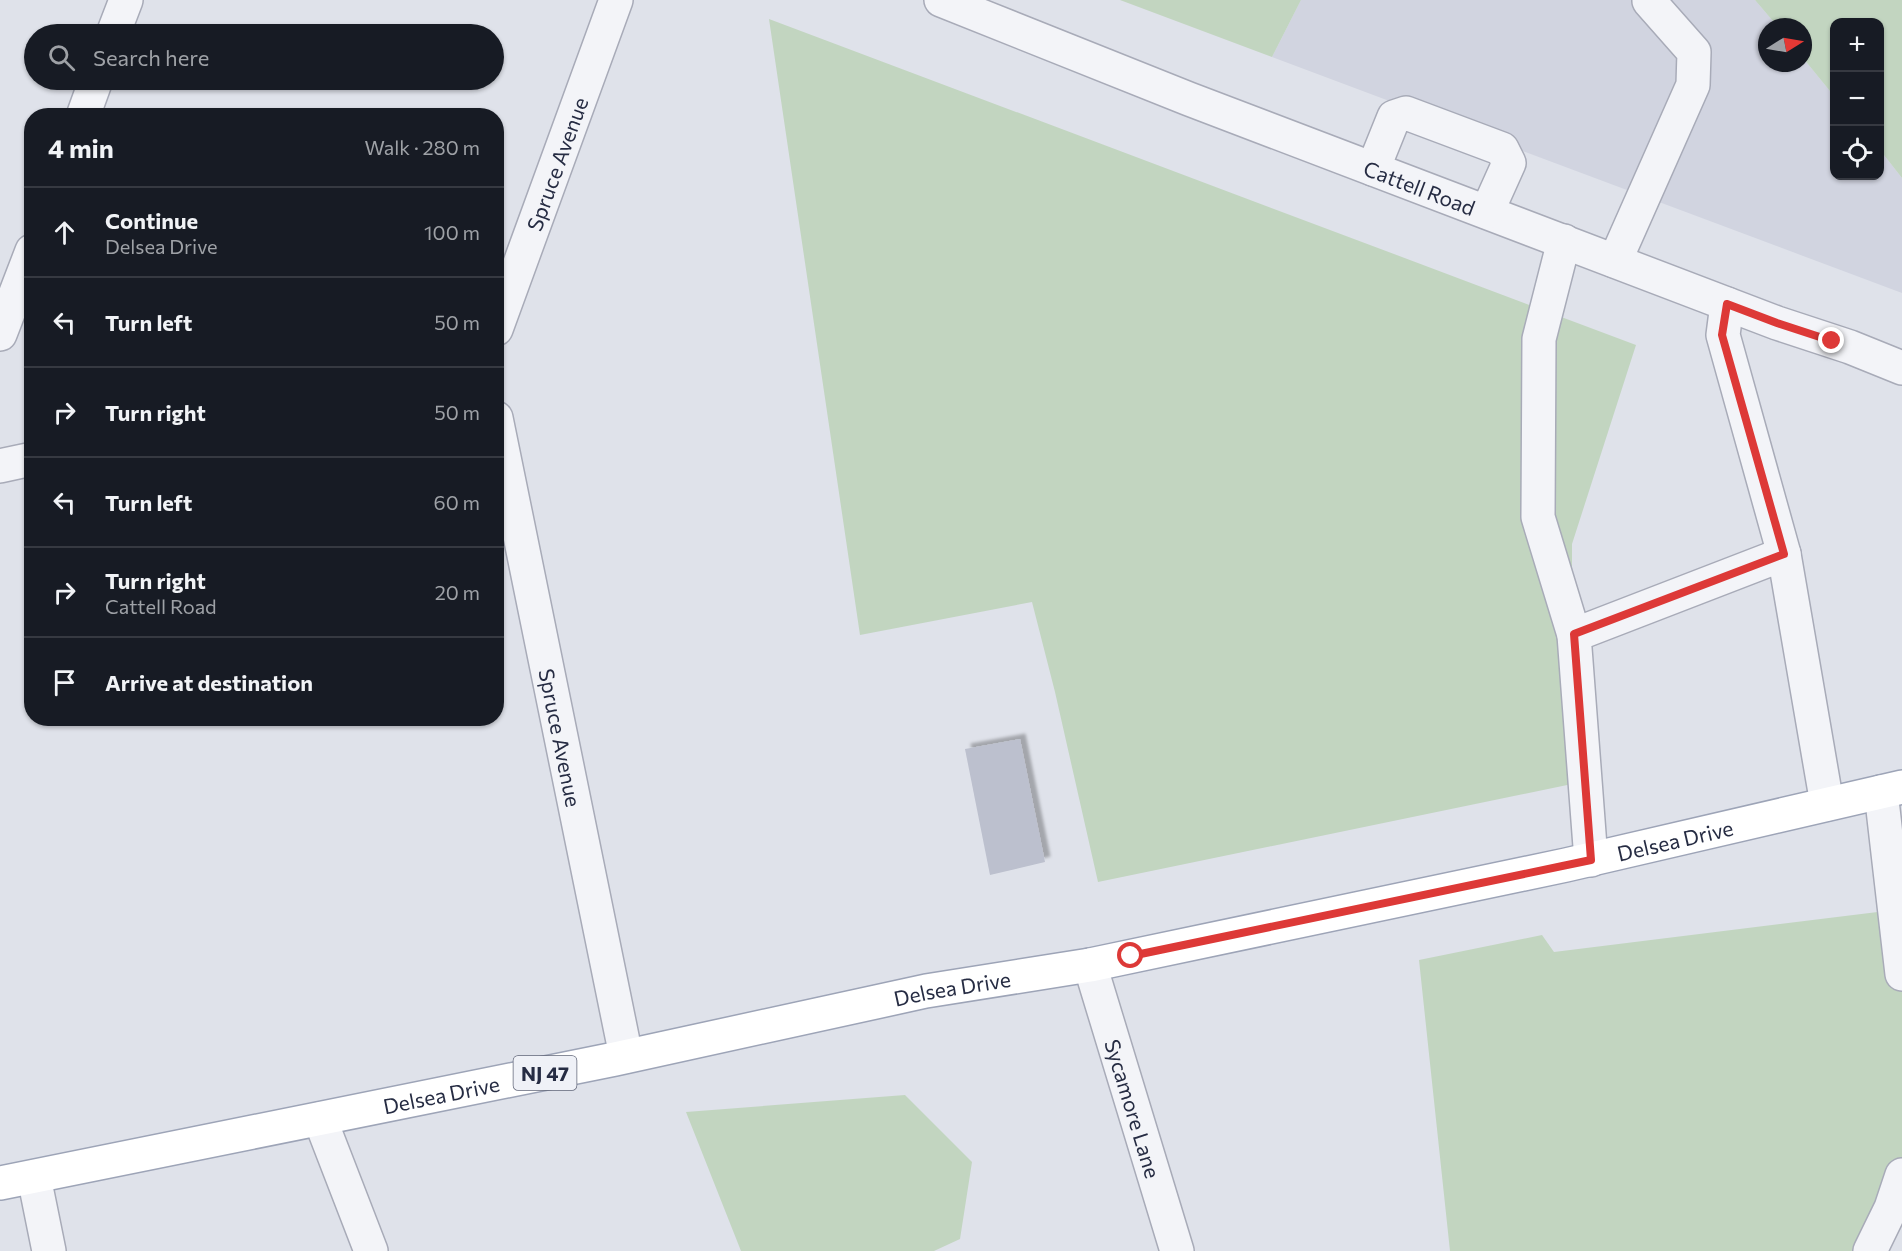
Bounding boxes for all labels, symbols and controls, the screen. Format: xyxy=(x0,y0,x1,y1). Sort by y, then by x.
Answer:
north arrow xyxy=(1758,18,1812,72)
map controls xyxy=(1830,18,1884,180)
button: + xyxy=(1830,18,1884,72)
search box xyxy=(24,24,504,90)
icon: search xyxy=(45,41,78,74)
text: Search here xyxy=(93,44,209,71)
button: − xyxy=(1830,72,1884,126)
street label: Spruce Avenue xyxy=(521,93,592,234)
button: locate xyxy=(1830,126,1884,180)
text: 4 min xyxy=(48,132,114,163)
text: Walk · 280 m xyxy=(364,135,480,159)
street label: Cattell Road xyxy=(1361,154,1479,219)
text: Continue xyxy=(105,207,198,234)
icon: ahead xyxy=(48,216,81,249)
text: 100 m xyxy=(424,220,480,244)
text: Delsea Drive xyxy=(105,234,218,258)
icon: left xyxy=(48,306,81,339)
text: Turn left xyxy=(105,309,192,336)
text: 50 m xyxy=(434,310,480,334)
route end xyxy=(1818,327,1844,353)
icon: right xyxy=(48,396,81,429)
text: Turn right xyxy=(105,399,206,426)
text: 50 m xyxy=(434,400,480,424)
icon: left xyxy=(48,486,81,519)
text: Turn left xyxy=(105,489,192,516)
text: 60 m xyxy=(434,490,480,514)
text: Turn right xyxy=(105,567,206,594)
icon: right xyxy=(48,576,81,609)
text: 20 m xyxy=(435,580,480,604)
text: Cattell Road xyxy=(105,594,217,618)
icon: arrive xyxy=(48,666,81,699)
street label: Spruce Avenue xyxy=(535,666,587,809)
text: Arrive at destination xyxy=(105,669,313,696)
street label: Delsea Drive xyxy=(1614,814,1735,865)
route start xyxy=(1117,942,1143,968)
street label: Delsea Drive xyxy=(891,965,1012,1010)
street label: Sycamore Lane xyxy=(1101,1036,1167,1181)
road number: NJ 47 xyxy=(514,1056,576,1090)
street label: Delsea Drive xyxy=(381,1070,502,1118)

